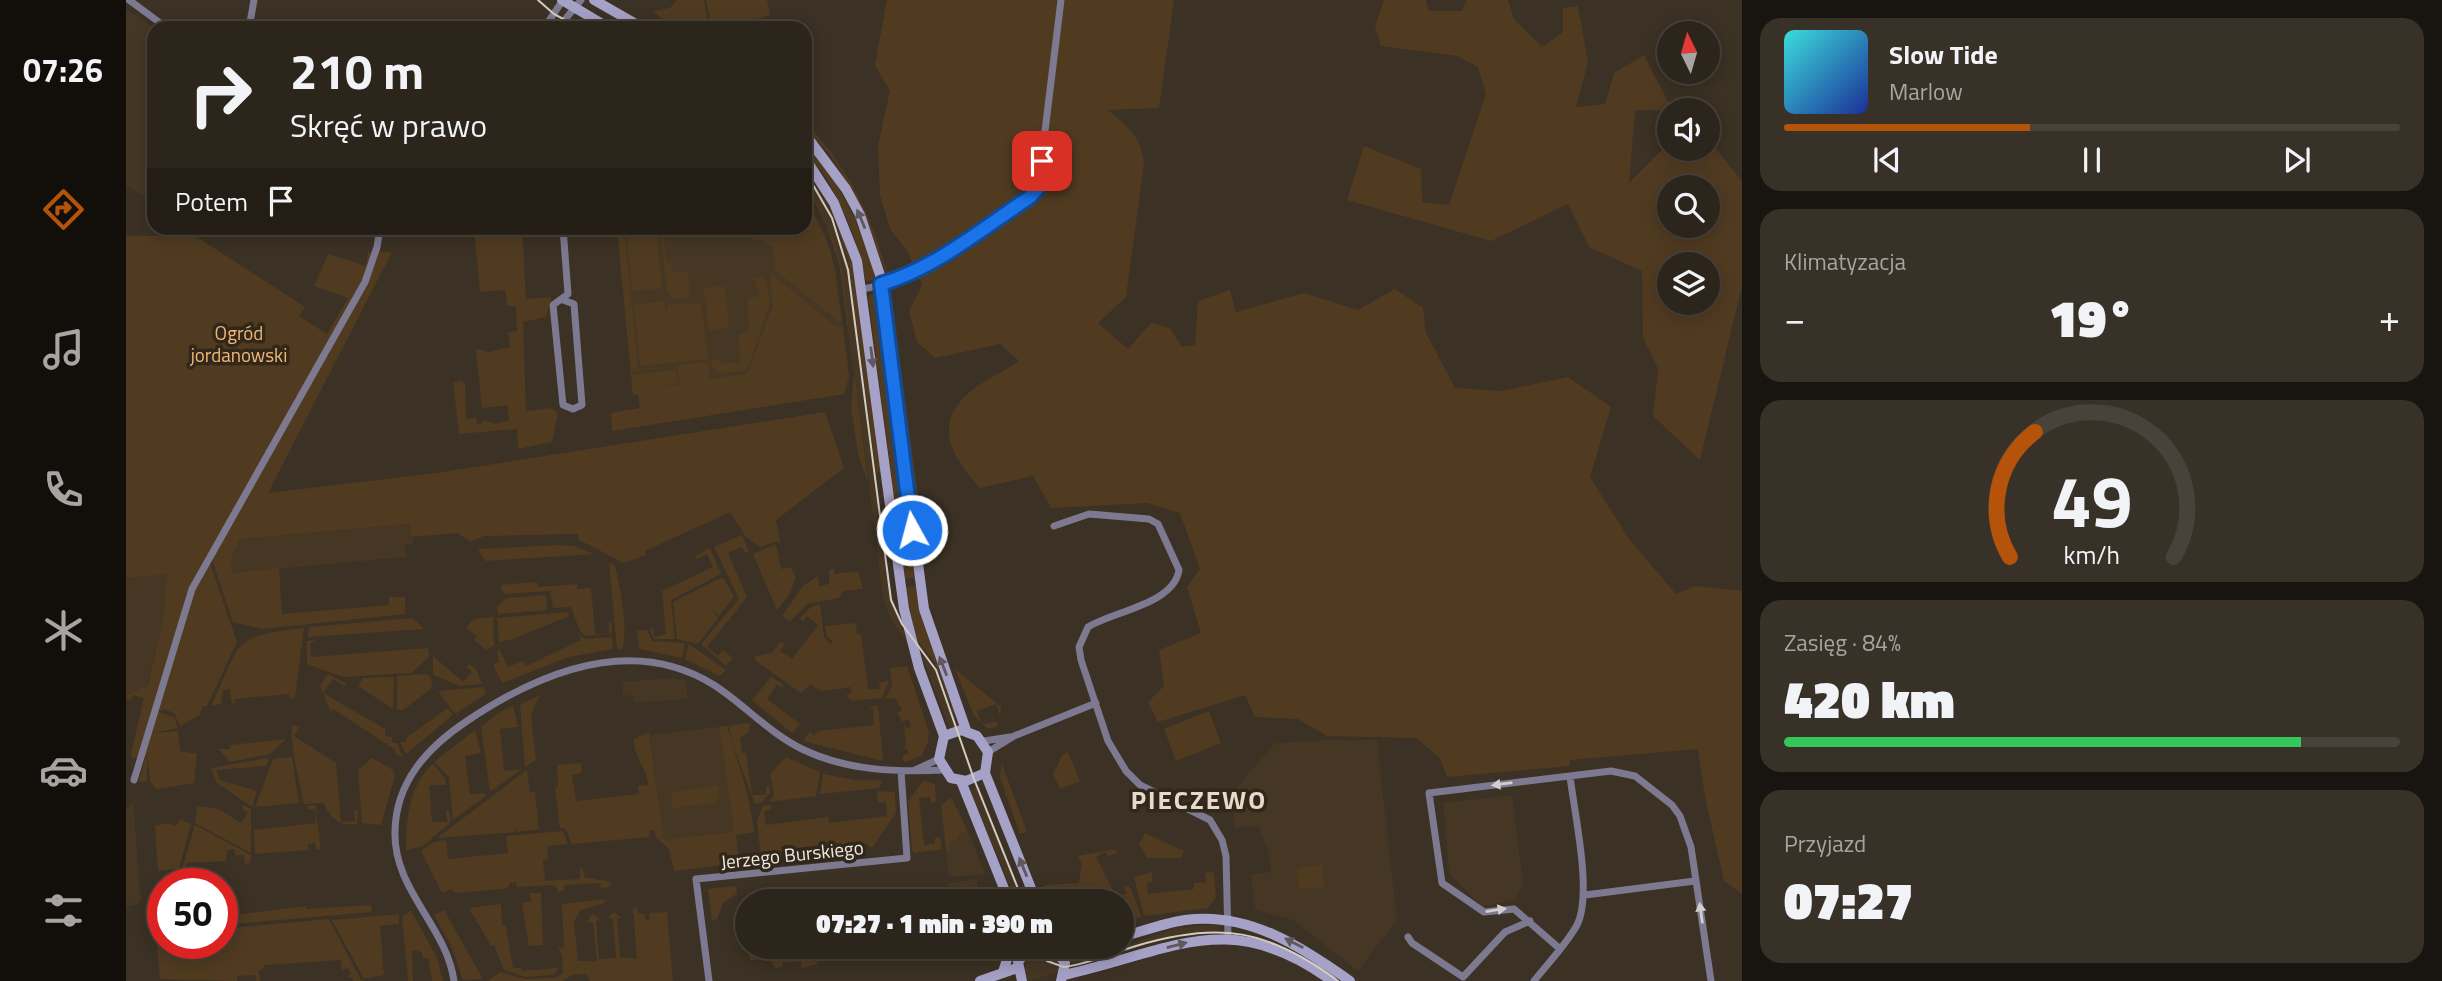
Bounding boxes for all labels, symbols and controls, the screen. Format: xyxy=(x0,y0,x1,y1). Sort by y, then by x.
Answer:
north arrow xyxy=(1657,21,1720,84)
map controls xyxy=(1657,21,1720,315)
text: 210 m xyxy=(290,33,424,108)
text: Slow Tide xyxy=(1889,35,1998,74)
text: 07:26 xyxy=(23,46,103,94)
icon: right xyxy=(175,49,266,140)
text: Marlow xyxy=(1889,74,1963,109)
button: sound xyxy=(1657,98,1720,161)
text: Skręć w prawo xyxy=(290,101,487,149)
pin xyxy=(1012,131,1072,191)
icon: previous xyxy=(1868,141,1906,179)
icon: pause xyxy=(2073,141,2111,179)
icon: next xyxy=(2278,141,2316,179)
icon: arrive xyxy=(1023,142,1061,180)
button: search xyxy=(1657,175,1720,238)
text: Potem xyxy=(175,182,248,221)
icon: arrive xyxy=(262,182,300,220)
icon: directions xyxy=(39,185,88,234)
one-way arrow xyxy=(855,209,867,229)
text: Klimatyzacja xyxy=(1784,244,1906,279)
button: layers xyxy=(1657,252,1720,315)
text: 19° xyxy=(2049,278,2135,357)
text: − xyxy=(1784,289,1805,347)
text: + xyxy=(2379,289,2400,347)
park label: Ogród jordanowski xyxy=(190,318,287,369)
icon: music xyxy=(39,325,88,374)
one-way arrow xyxy=(866,346,877,368)
text: 49 xyxy=(2051,445,2133,555)
icon: phone xyxy=(39,465,88,514)
position arrow xyxy=(875,493,949,567)
text: km/h xyxy=(2064,535,2120,573)
icon: climate xyxy=(39,606,88,655)
text: Zasięg · 84% xyxy=(1784,625,1901,660)
one-way arrow xyxy=(938,656,949,677)
text: 420 km xyxy=(1784,659,1955,738)
icon: car xyxy=(39,746,88,795)
one-way arrow xyxy=(1491,778,1513,789)
district label: PIECZEWO xyxy=(1131,780,1267,819)
text: Przyjazd xyxy=(1784,826,1866,861)
street label: Jerzego Burskiego xyxy=(719,832,865,876)
one-way arrow xyxy=(1017,857,1028,878)
text: 07:27 xyxy=(1784,860,1913,939)
speed limit sign: 50 xyxy=(147,868,238,959)
icon: filters xyxy=(39,886,88,935)
one-way arrow xyxy=(1695,902,1706,924)
text: 07:27 · 1 min · 390 m xyxy=(816,904,1053,943)
one-way arrow xyxy=(1485,904,1507,915)
one-way arrow xyxy=(1284,937,1304,949)
one-way arrow xyxy=(1166,939,1188,950)

